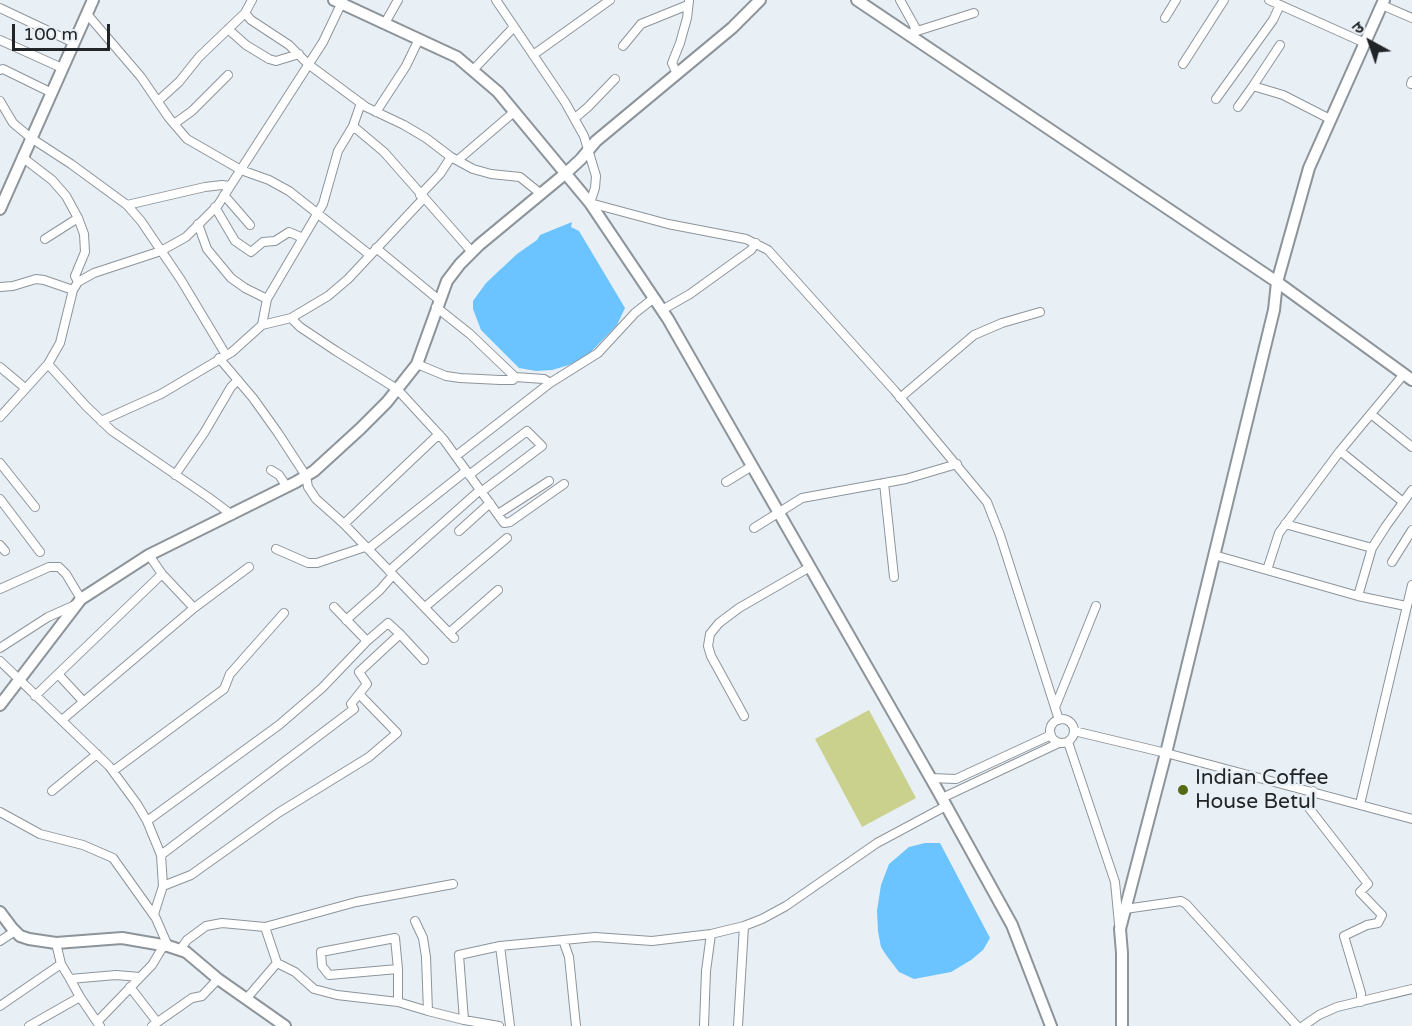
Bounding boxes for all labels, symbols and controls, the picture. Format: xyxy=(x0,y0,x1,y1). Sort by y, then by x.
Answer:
scale bar xyxy=(15,12,112,50)
north arrow xyxy=(1340,12,1400,72)
text: उ xyxy=(1348,18,1368,39)
text: 100 m xyxy=(23,23,78,45)
place label: Indian Coffee House Betul xyxy=(1195,765,1328,815)
marker: Indian Coffee House Betul xyxy=(1176,783,1190,797)

